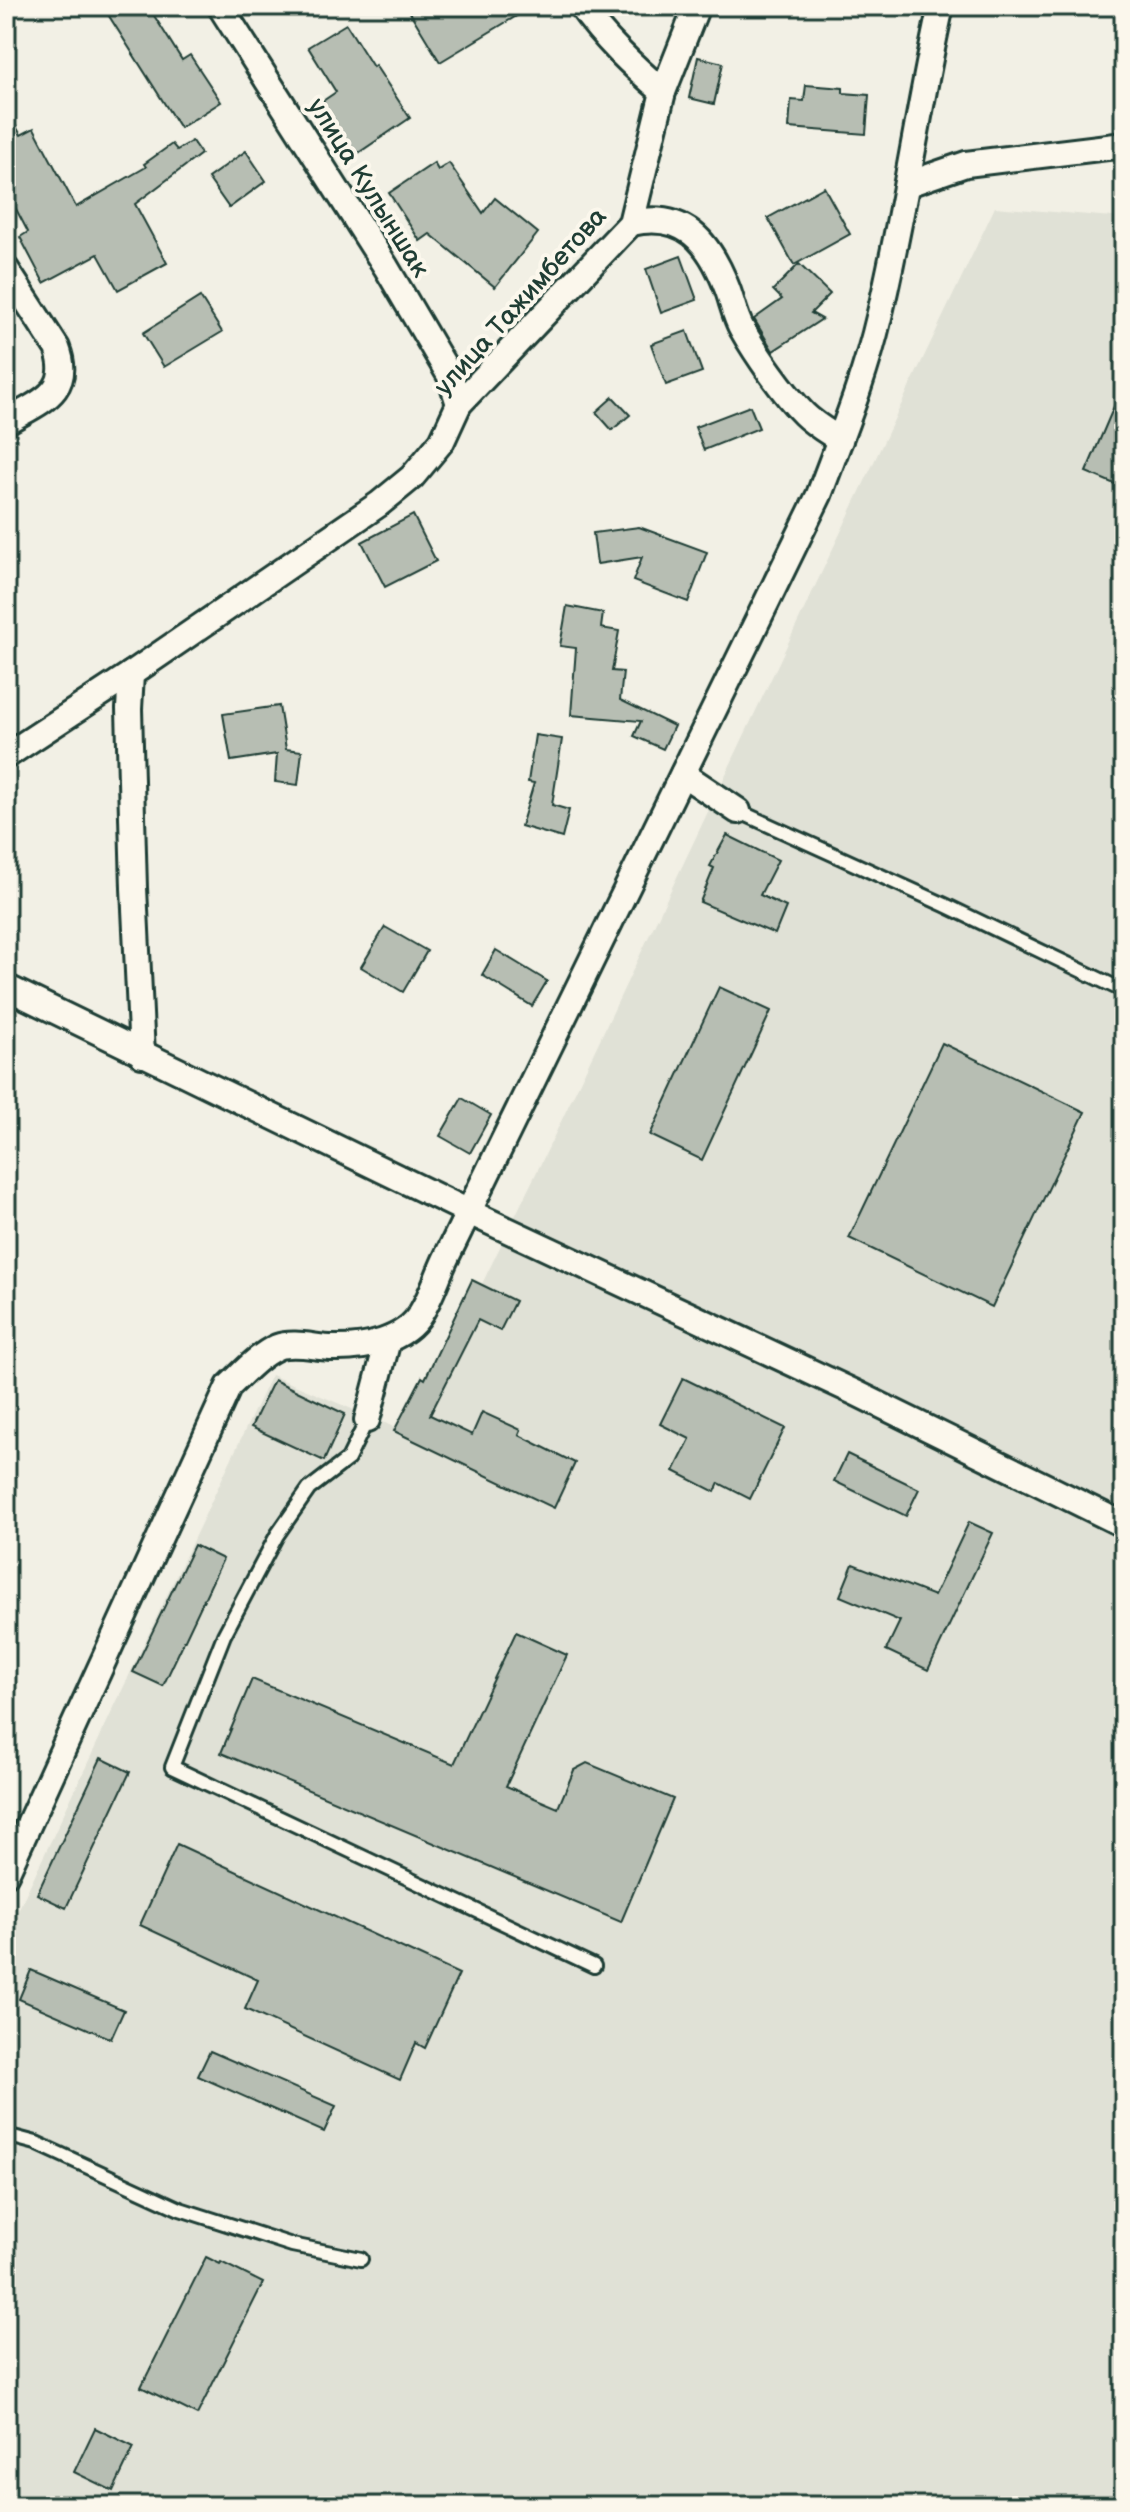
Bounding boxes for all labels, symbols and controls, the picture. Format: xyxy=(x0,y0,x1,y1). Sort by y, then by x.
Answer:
street label: улица Кулыншак xyxy=(301,93,436,283)
street label: улица Тажимбетова xyxy=(429,202,613,402)

